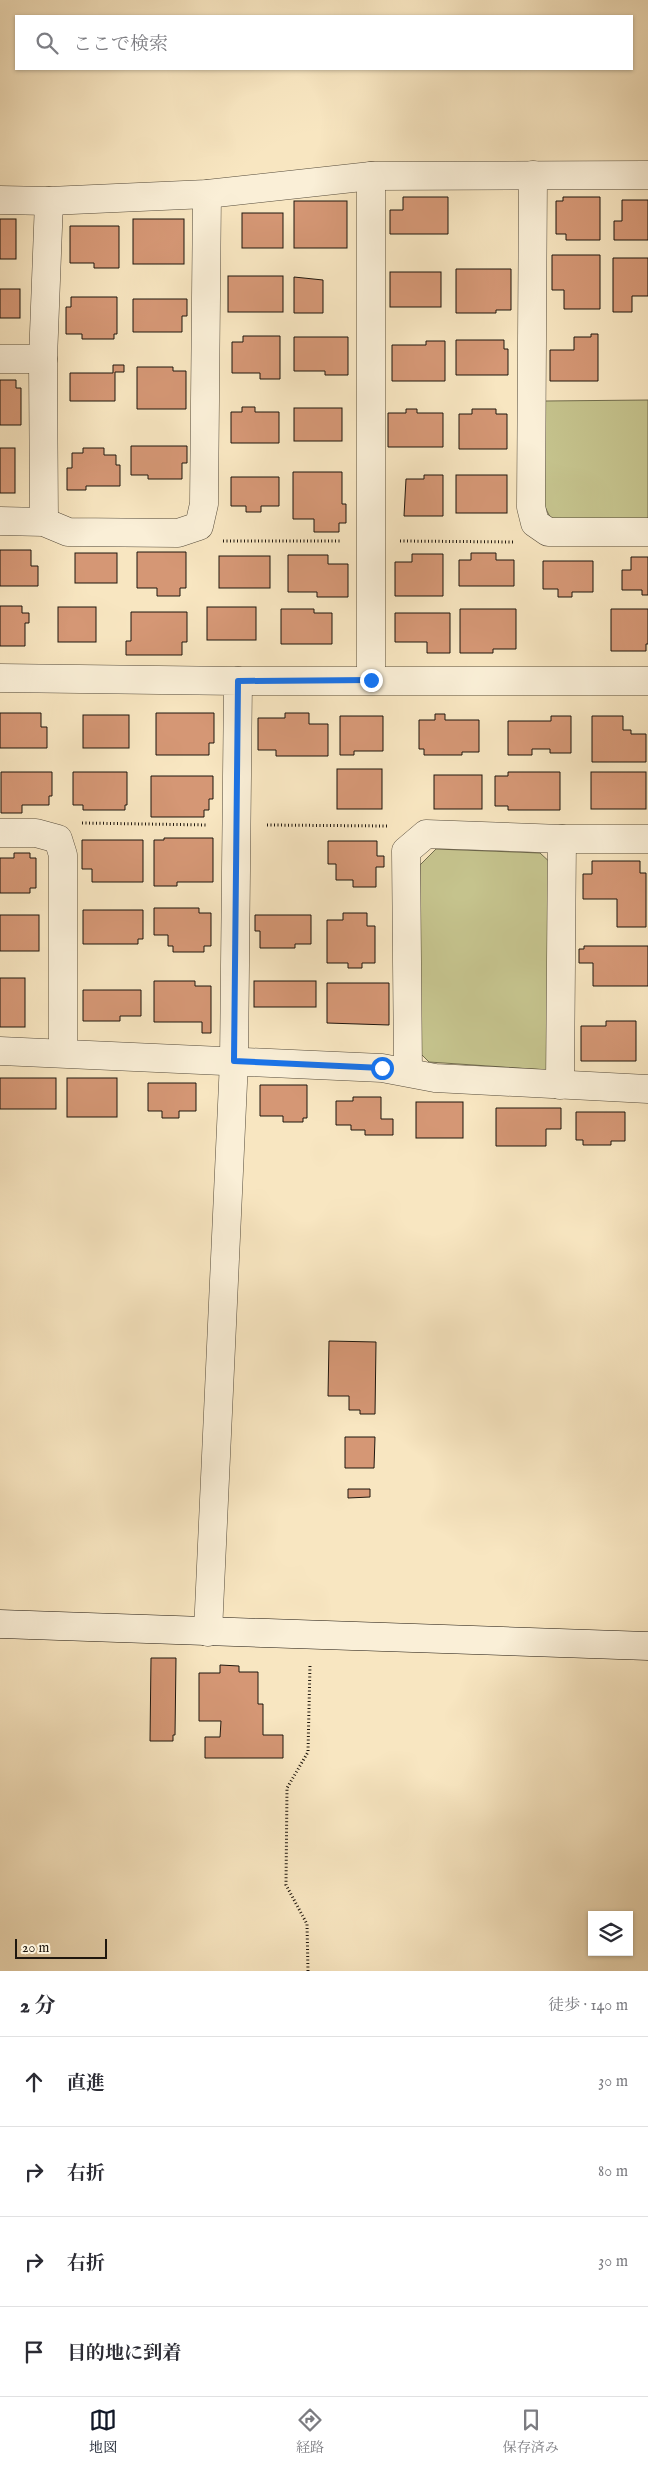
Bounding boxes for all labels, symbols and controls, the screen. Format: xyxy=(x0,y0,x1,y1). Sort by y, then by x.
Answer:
search box xyxy=(15,15,633,70)
icon: search xyxy=(33,29,61,57)
text: ここで検索 xyxy=(73,33,168,57)
route end xyxy=(360,669,383,692)
route start xyxy=(371,1057,394,1080)
map controls xyxy=(588,1911,633,1956)
button: layers xyxy=(588,1911,633,1956)
scale bar xyxy=(15,1936,108,1959)
text: 20 m xyxy=(22,1939,49,1957)
text: 2 分 xyxy=(20,1993,55,2020)
text: 徒歩 · 140 m xyxy=(548,1996,628,2016)
icon: ahead xyxy=(20,2068,48,2096)
text: 直進 xyxy=(67,2072,105,2096)
text: 30 m xyxy=(598,2072,628,2092)
icon: right xyxy=(20,2158,48,2186)
text: 右折 xyxy=(67,2162,105,2186)
text: 80 m xyxy=(598,2162,628,2182)
icon: right xyxy=(20,2248,48,2276)
text: 右折 xyxy=(67,2252,105,2276)
text: 30 m xyxy=(598,2252,628,2272)
icon: arrive xyxy=(20,2338,48,2366)
text: 目的地に到着 xyxy=(67,2342,181,2366)
tab: 地図 xyxy=(89,2406,117,2457)
tab: 経路 xyxy=(296,2406,324,2457)
tab: 保存済み xyxy=(503,2406,559,2457)

